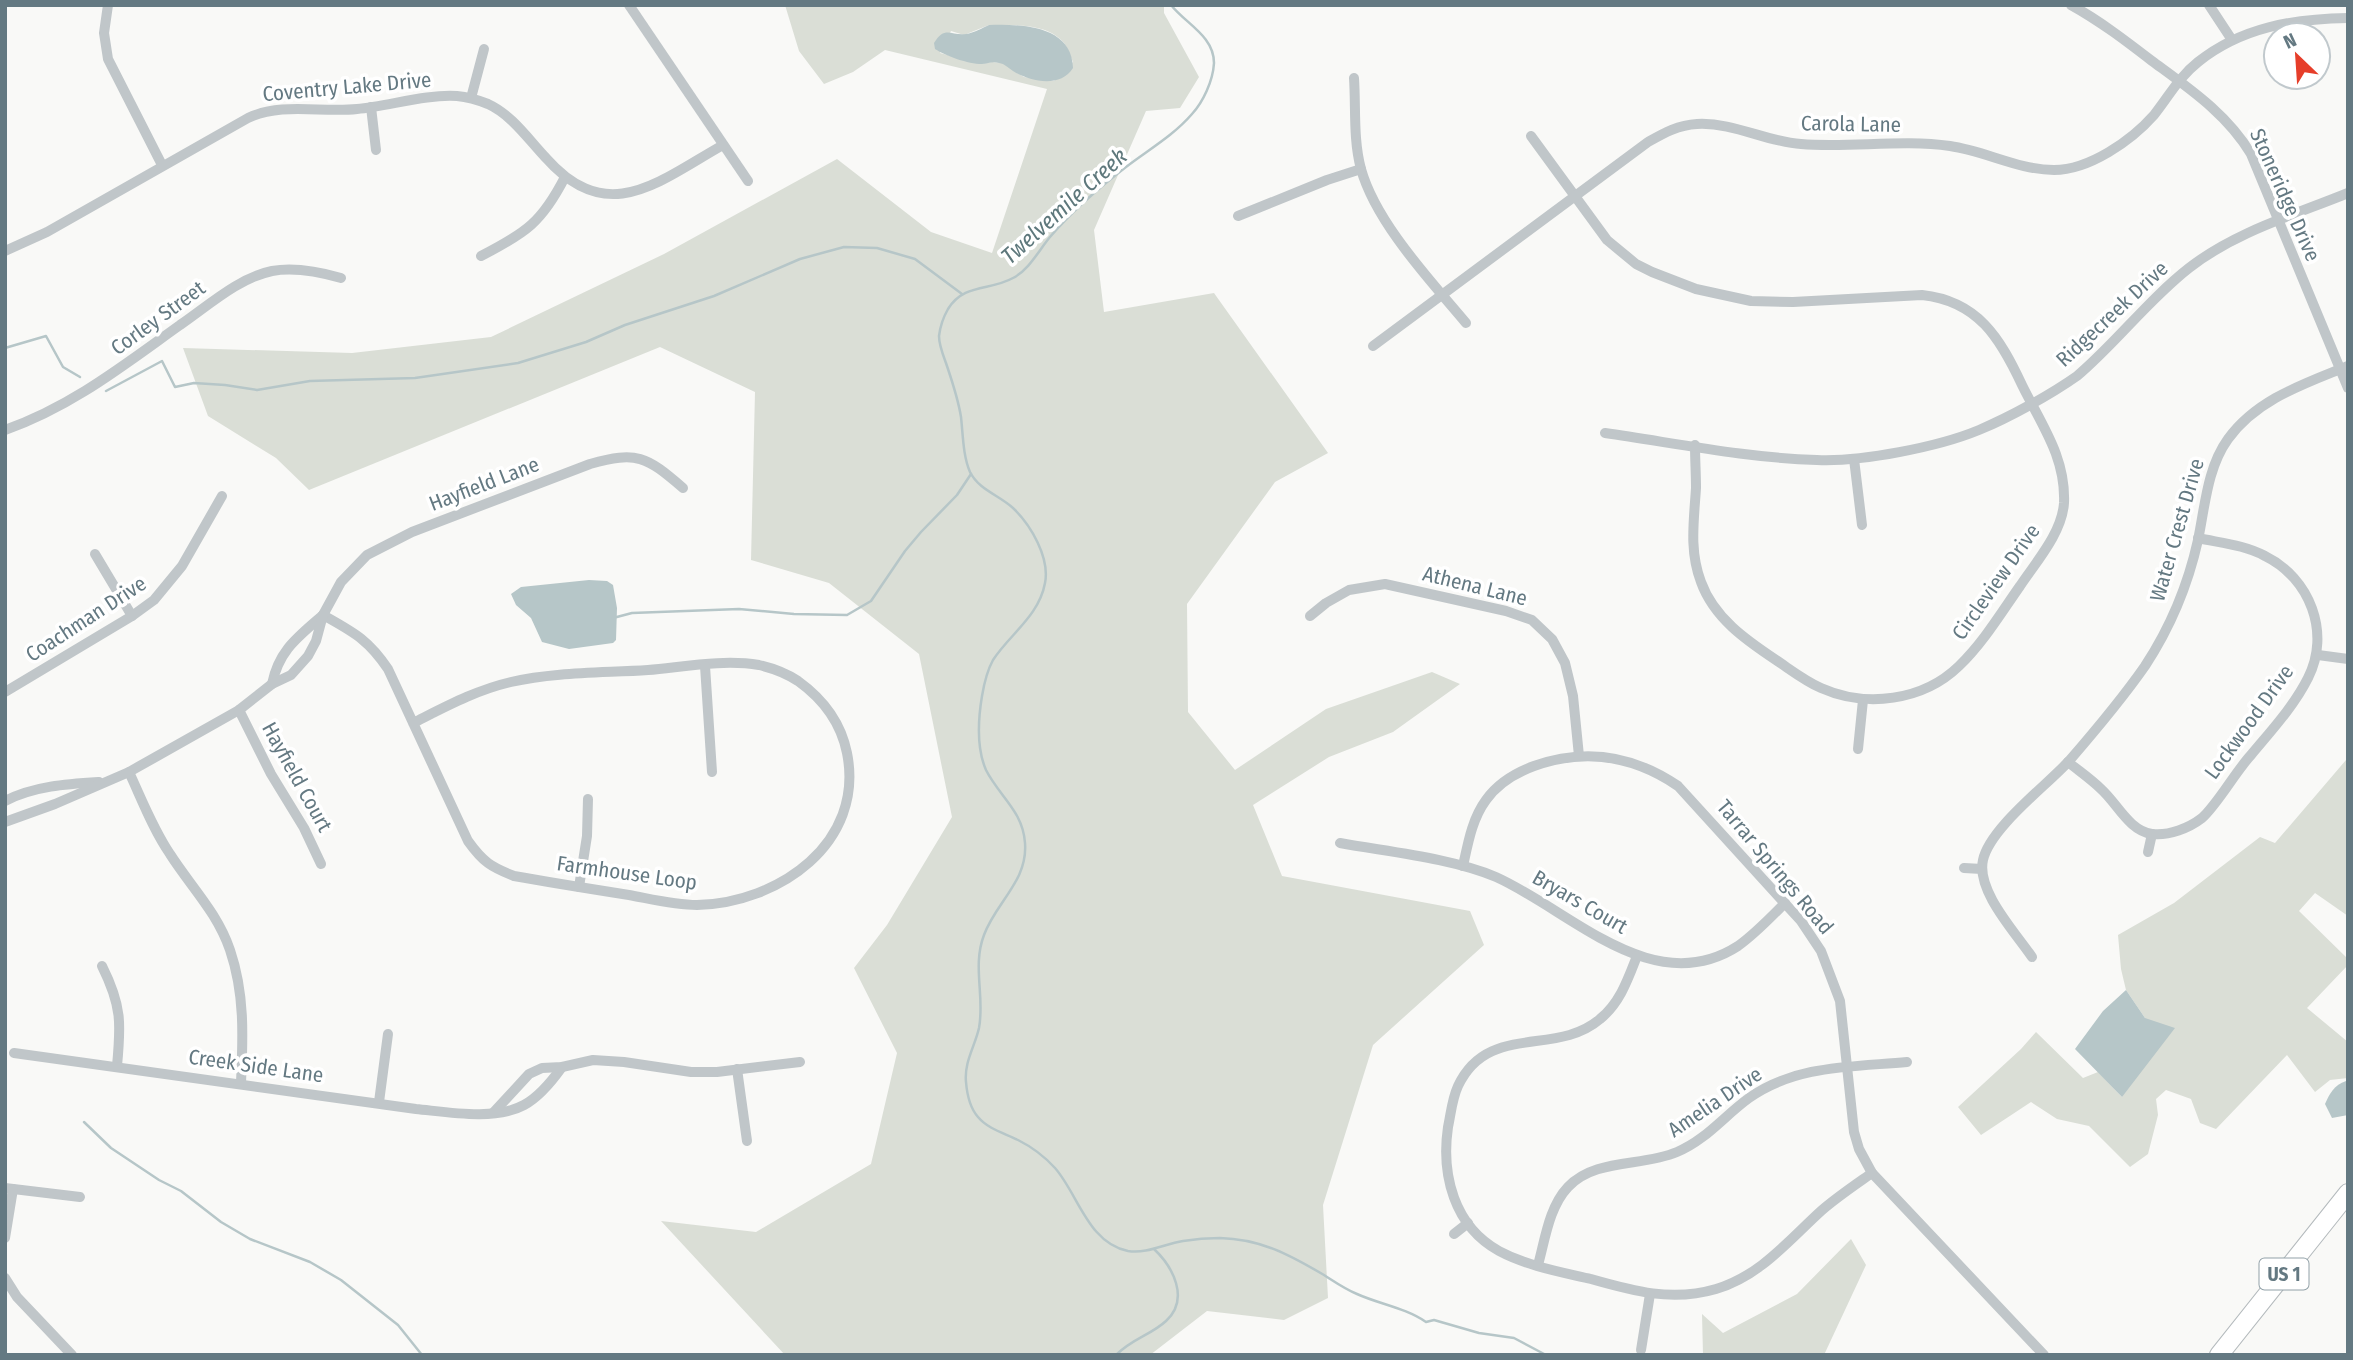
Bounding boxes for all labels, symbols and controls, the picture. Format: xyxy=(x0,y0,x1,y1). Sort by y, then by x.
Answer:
north arrow xyxy=(2262,21,2332,91)
text: N xyxy=(2280,28,2300,54)
street label: Coventry Lake Drive xyxy=(262,67,432,107)
street label: Carola Lane xyxy=(1801,110,1901,138)
street label: Stoneridge Drive xyxy=(2244,125,2326,265)
water label: Twelvemile Creek xyxy=(995,142,1133,270)
street label: Ridgecreek Drive xyxy=(2051,256,2173,372)
street label: Corley Street xyxy=(106,275,210,361)
street label: Hayfield Lane xyxy=(425,451,543,517)
street label: Water Crest Drive xyxy=(2144,456,2210,604)
street label: Circleview Drive xyxy=(1946,519,2046,645)
street label: Athena Lane xyxy=(1420,560,1530,612)
street label: Coachman Drive xyxy=(21,570,151,668)
street label: Lockwood Drive xyxy=(2199,660,2299,784)
street label: Hayfield Court xyxy=(256,718,338,837)
street label: Tarrar Springs Road xyxy=(1711,794,1839,940)
street label: Farmhouse Loop xyxy=(555,850,699,896)
street label: Bryars Court xyxy=(1528,864,1632,940)
street label: Creek Side Lane xyxy=(187,1044,325,1088)
street label: Amelia Drive xyxy=(1663,1061,1767,1143)
road number: US 1 xyxy=(2260,1258,2308,1290)

